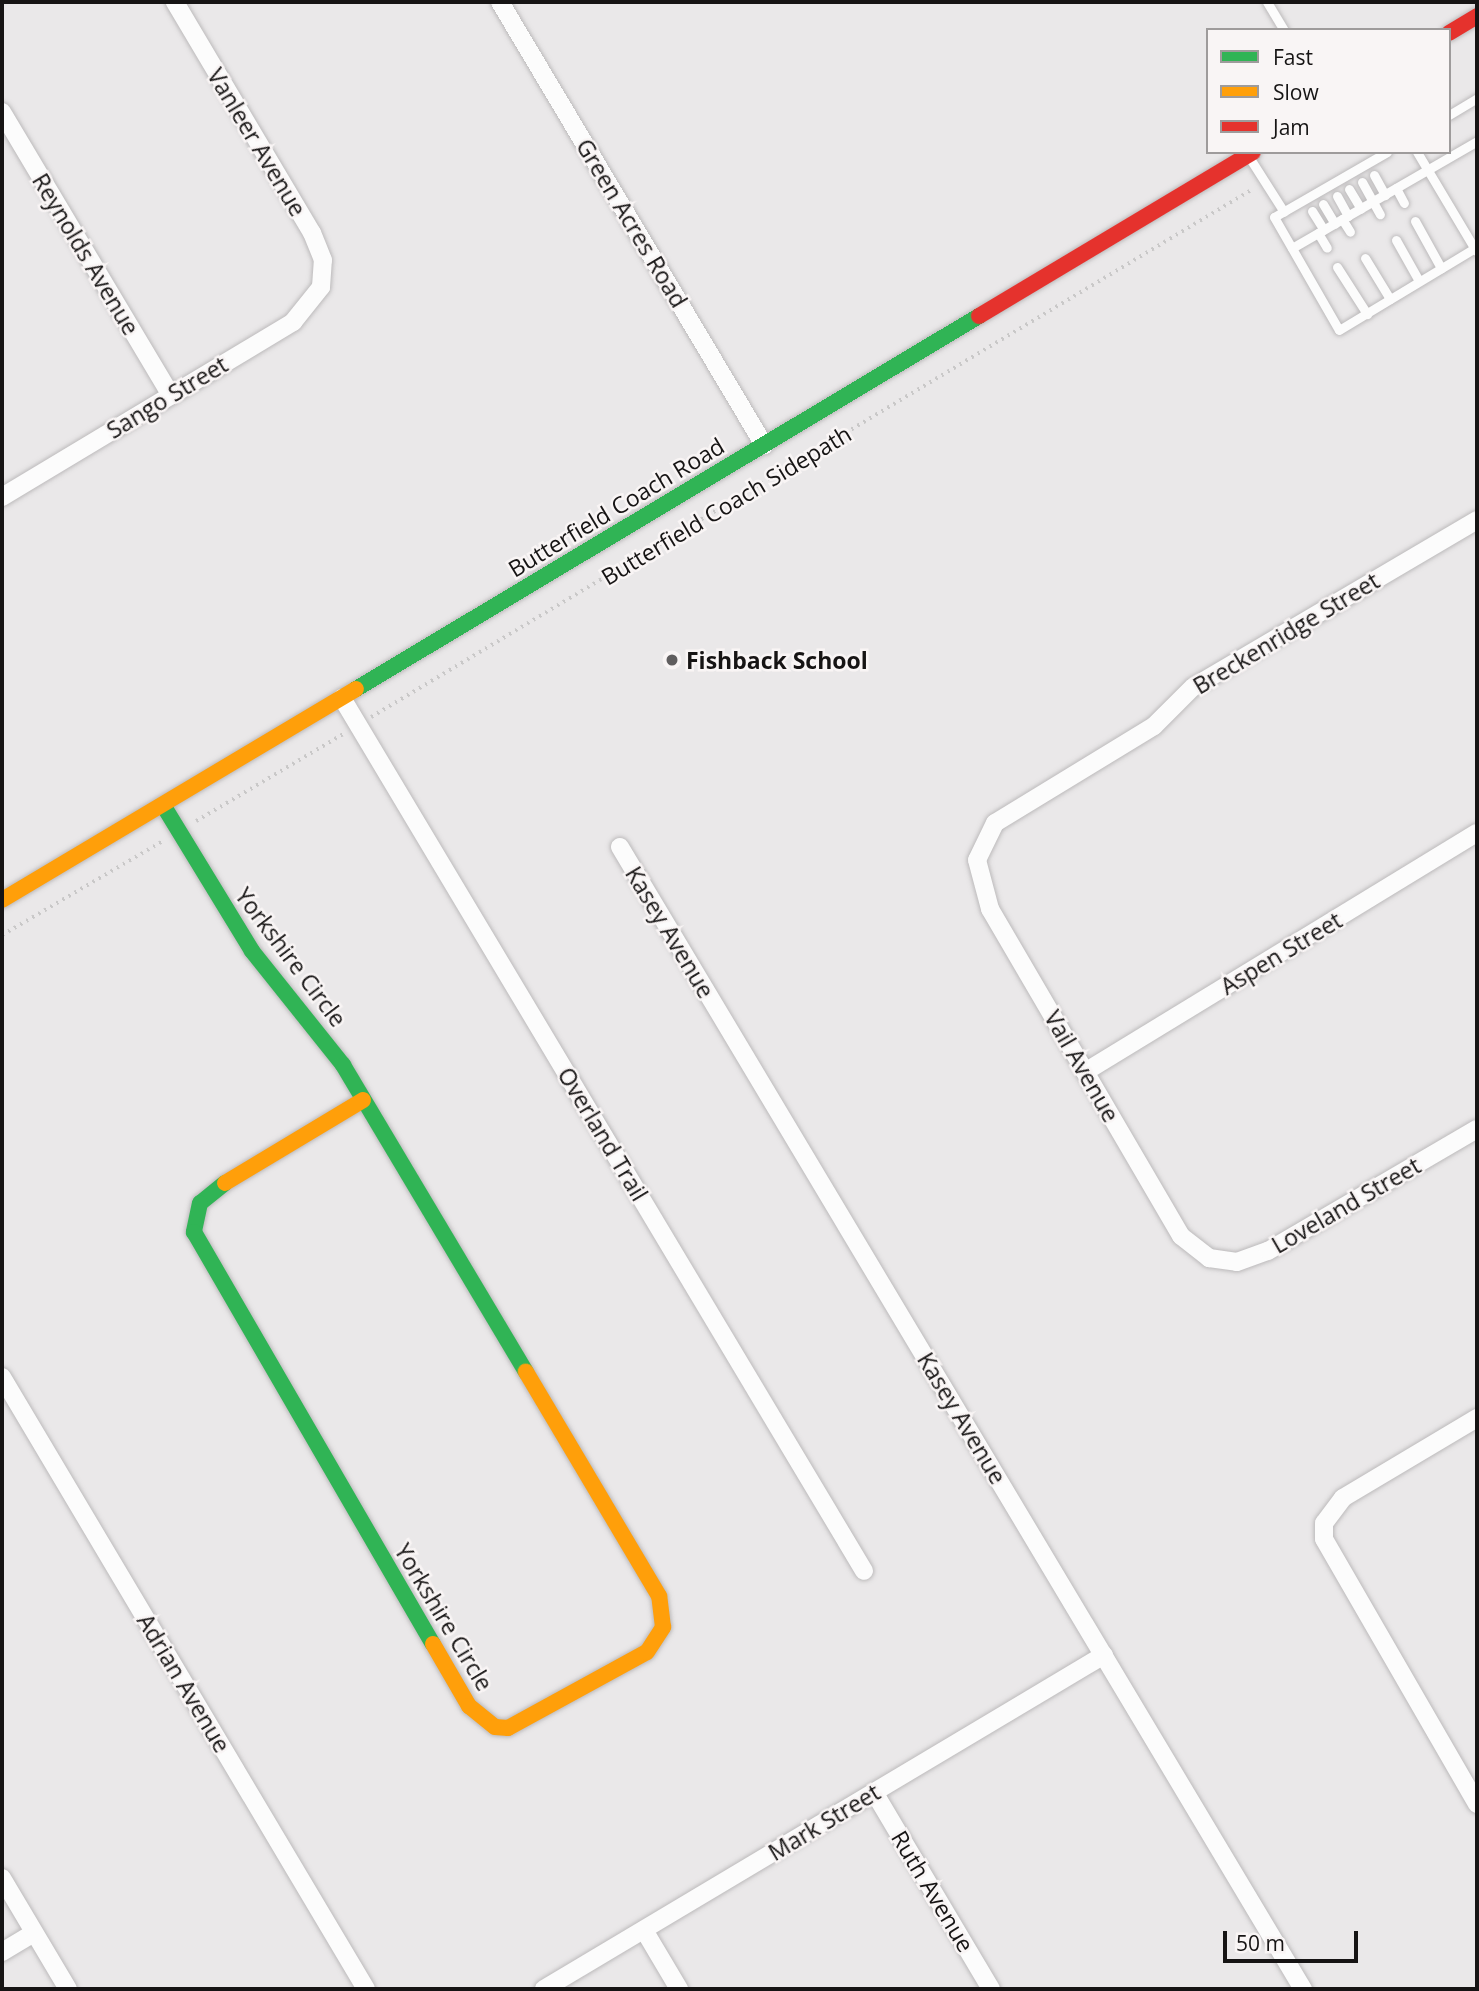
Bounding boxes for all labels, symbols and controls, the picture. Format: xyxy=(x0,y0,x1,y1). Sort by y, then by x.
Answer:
legend xyxy=(1206,28,1451,154)
text: Fast xyxy=(1273,43,1313,71)
street label: Vanleer Avenue xyxy=(202,63,312,221)
text: Slow xyxy=(1273,78,1319,106)
text: Jam xyxy=(1273,113,1310,141)
street label: Green Acres Road xyxy=(571,134,693,312)
street label: Reynolds Avenue xyxy=(27,168,145,340)
street label: Sango Street xyxy=(102,350,232,444)
street label: Butterfield Coach Sidepath xyxy=(596,419,856,591)
street label: Butterfield Coach Road xyxy=(503,432,729,582)
street label: Breckenridge Street xyxy=(1188,567,1384,699)
place label: Fishback School xyxy=(686,646,868,674)
marker: Fishback School xyxy=(664,652,680,668)
street label: Kasey Avenue xyxy=(620,861,720,1003)
street label: Yorkshire Circle xyxy=(230,882,352,1032)
street label: Aspen Street xyxy=(1215,906,1347,1000)
street label: Vail Avenue xyxy=(1039,1005,1125,1127)
street label: Overland Trail xyxy=(552,1062,654,1206)
street label: Loveland Street xyxy=(1267,1151,1425,1259)
street label: Kasey Avenue xyxy=(912,1347,1012,1489)
street label: Yorkshire Circle xyxy=(389,1538,499,1696)
street label: Adrian Avenue xyxy=(132,1609,236,1757)
street label: Mark Street xyxy=(763,1778,885,1866)
street label: Ruth Avenue xyxy=(886,1825,980,1957)
scale bar xyxy=(1227,1918,1362,1962)
text: 50 m xyxy=(1236,1929,1285,1957)

